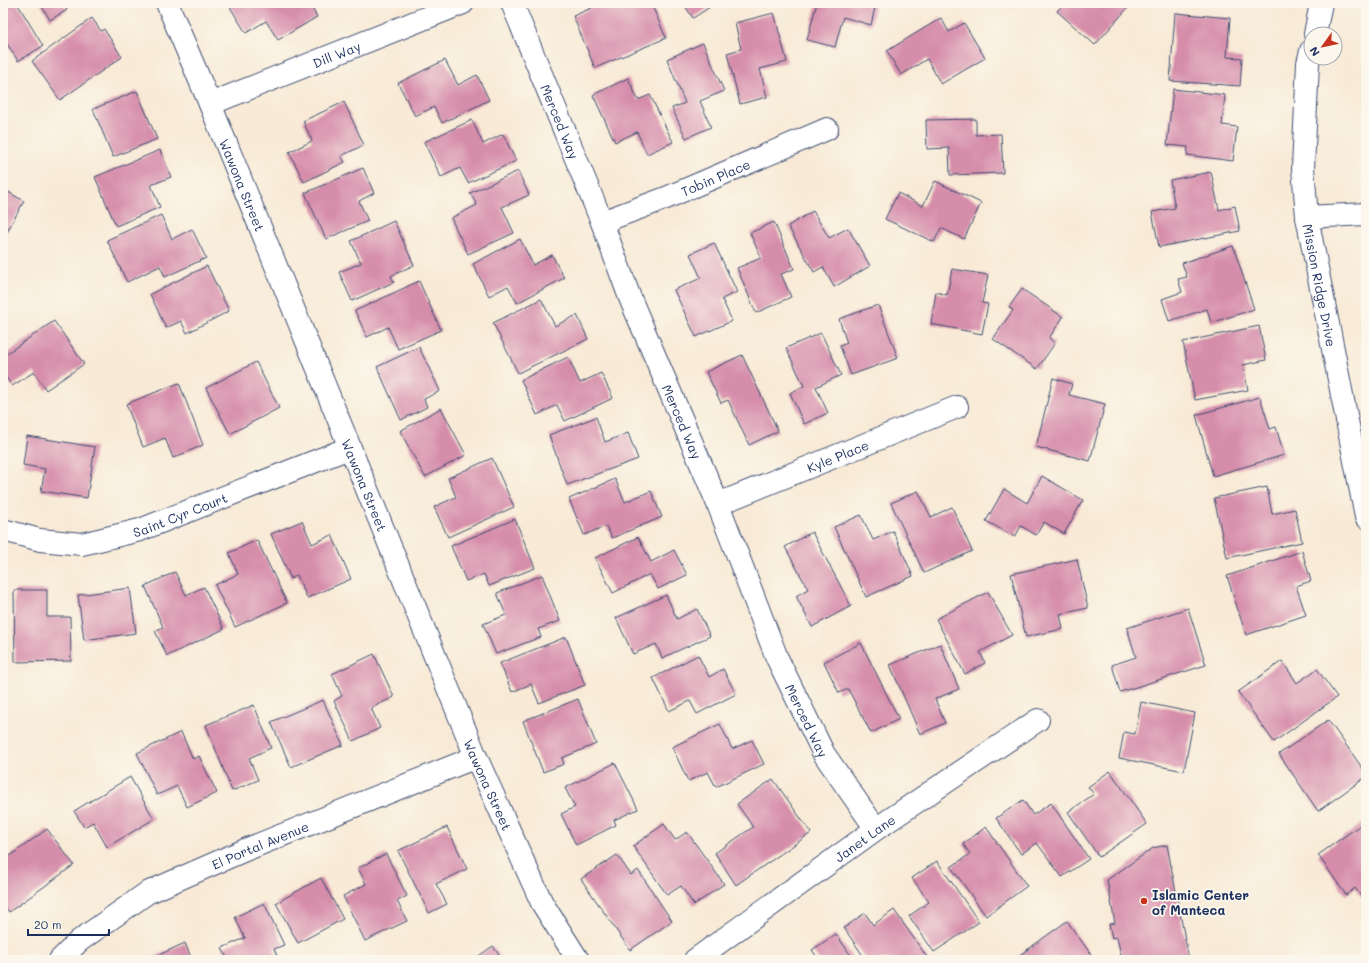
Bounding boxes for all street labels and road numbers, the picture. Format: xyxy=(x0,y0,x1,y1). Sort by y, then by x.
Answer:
street label: Dill Way xyxy=(310,36,363,71)
street label: Merced Way xyxy=(538,81,584,162)
street label: Wawona Street xyxy=(216,136,269,234)
street label: Tobin Place xyxy=(678,155,753,199)
street label: Mission Ridge Drive xyxy=(1300,222,1341,348)
street label: Merced Way xyxy=(659,382,706,461)
street label: Kyle Place xyxy=(804,435,871,476)
street label: Wawona Street xyxy=(339,436,392,534)
street label: Saint Cyr Court xyxy=(131,488,230,540)
street label: Merced Way xyxy=(782,681,833,760)
street label: Wawona Street xyxy=(461,736,517,833)
street label: Janet Lane xyxy=(831,810,898,865)
street label: El Portal Avenue xyxy=(209,817,311,872)

